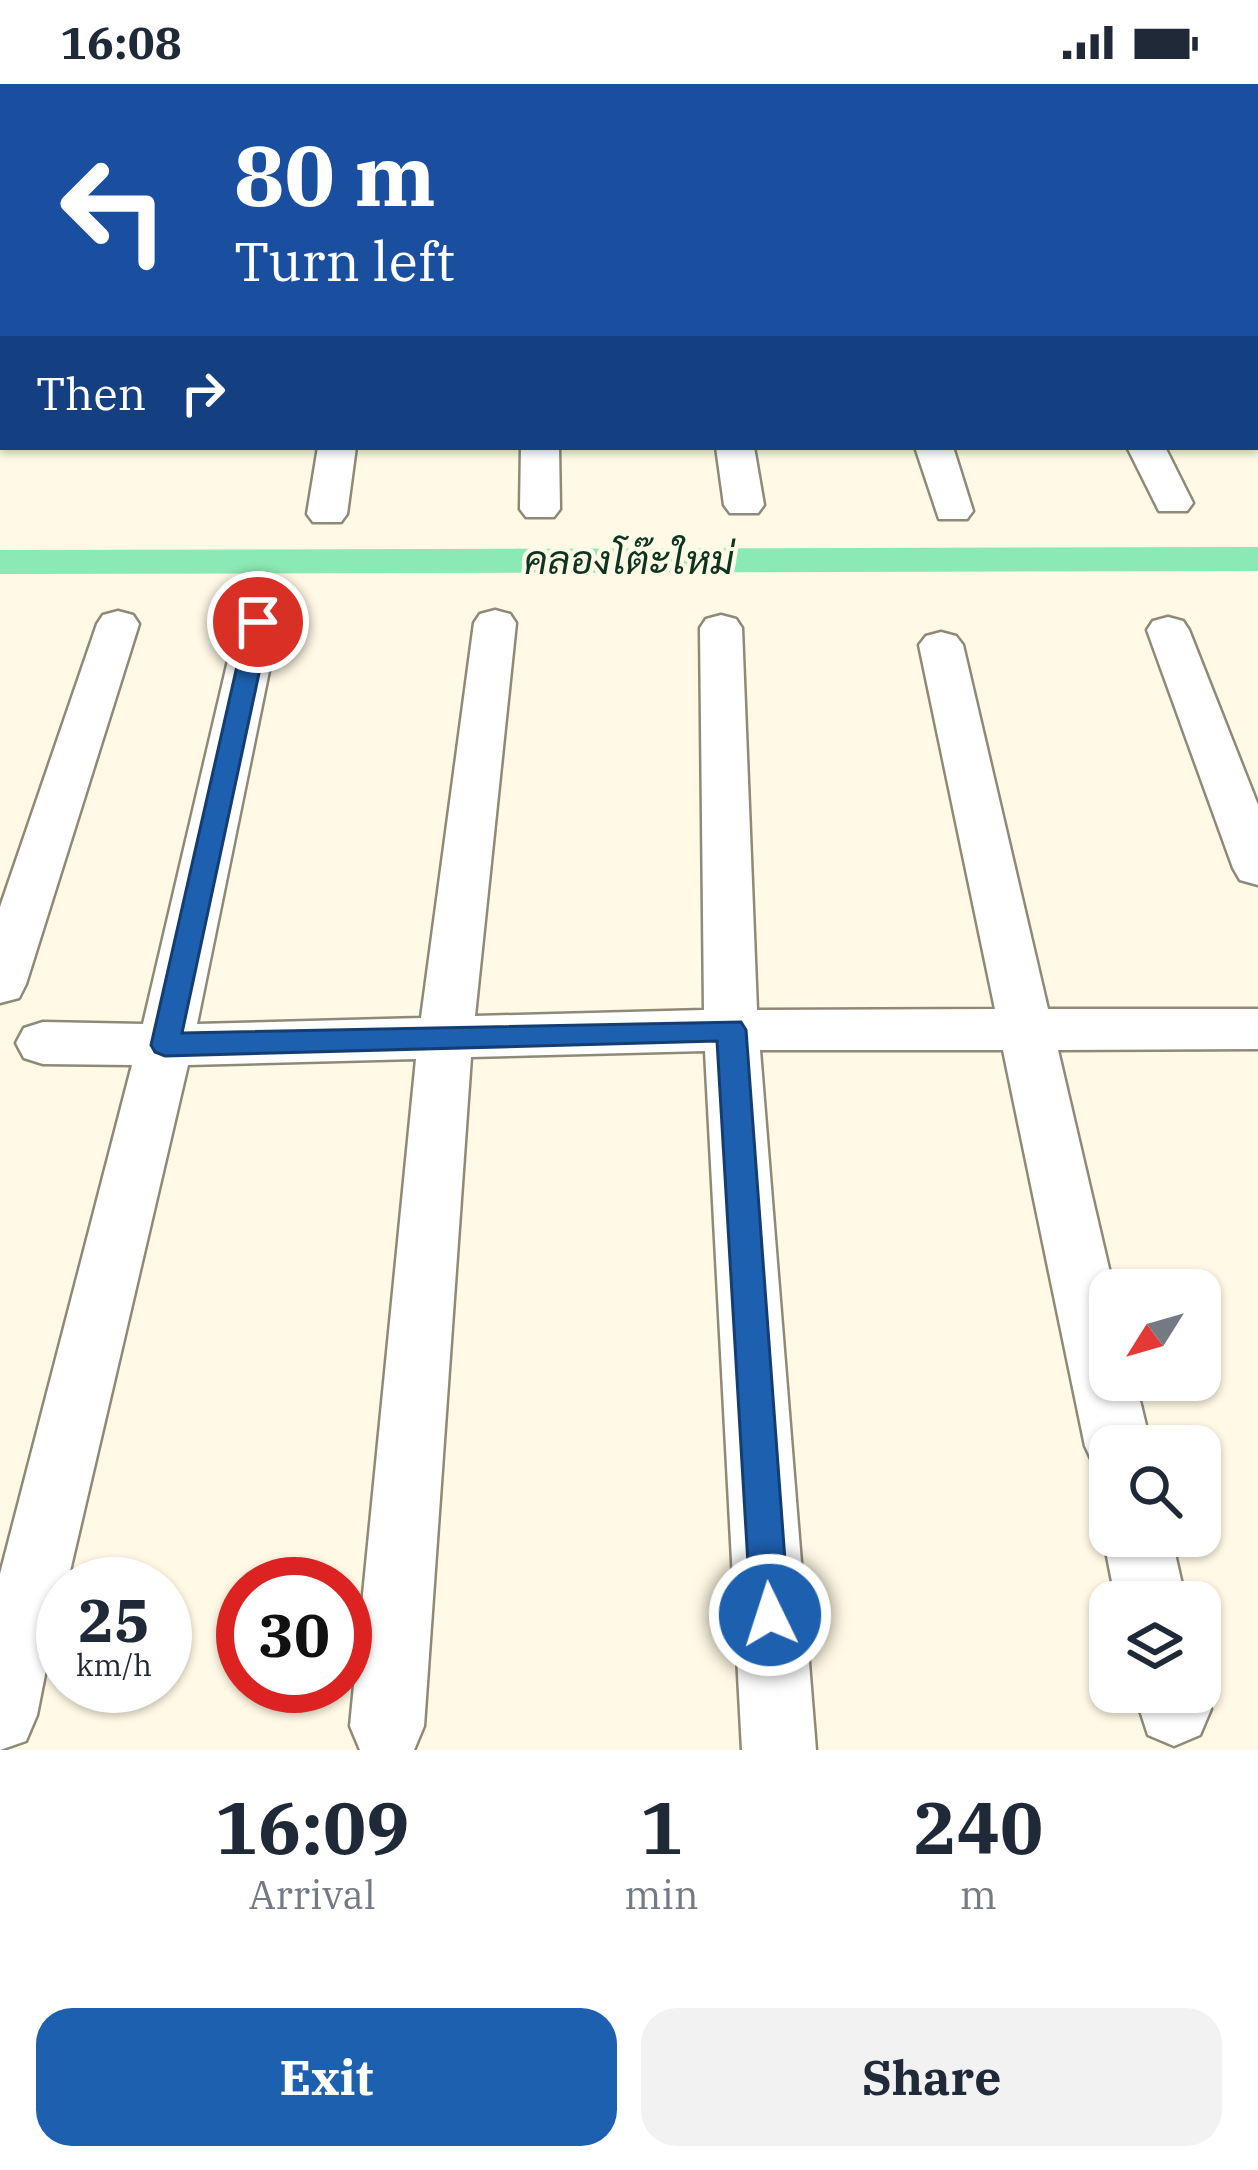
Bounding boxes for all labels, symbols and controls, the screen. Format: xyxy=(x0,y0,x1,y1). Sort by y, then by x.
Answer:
text: 16:08 xyxy=(60,13,182,71)
text: 80 m xyxy=(234,120,436,229)
icon: left xyxy=(36,132,192,288)
text: Turn left xyxy=(234,226,455,296)
icon: right xyxy=(170,360,236,426)
text: Then xyxy=(36,364,146,422)
water label: คลองโต๊ะใหม่ xyxy=(524,534,736,585)
pin xyxy=(207,571,309,673)
icon: arrive xyxy=(225,589,291,655)
north arrow xyxy=(1089,1269,1221,1401)
map controls xyxy=(1089,1269,1221,1713)
button: search xyxy=(1089,1425,1221,1557)
position arrow xyxy=(707,1552,833,1678)
speed limit sign: 30 xyxy=(216,1557,372,1713)
text: 25 xyxy=(78,1580,150,1659)
button: layers xyxy=(1089,1581,1221,1713)
text: km/h xyxy=(76,1645,152,1684)
text: 16:09 xyxy=(215,1780,409,1874)
text: 1 xyxy=(640,1780,683,1874)
text: 240 xyxy=(914,1780,1043,1874)
text: Arrival xyxy=(249,1869,376,1920)
text: min xyxy=(624,1869,699,1920)
text: m xyxy=(960,1869,997,1920)
button: Exit xyxy=(36,2008,617,2146)
button: Share xyxy=(641,2008,1222,2146)

